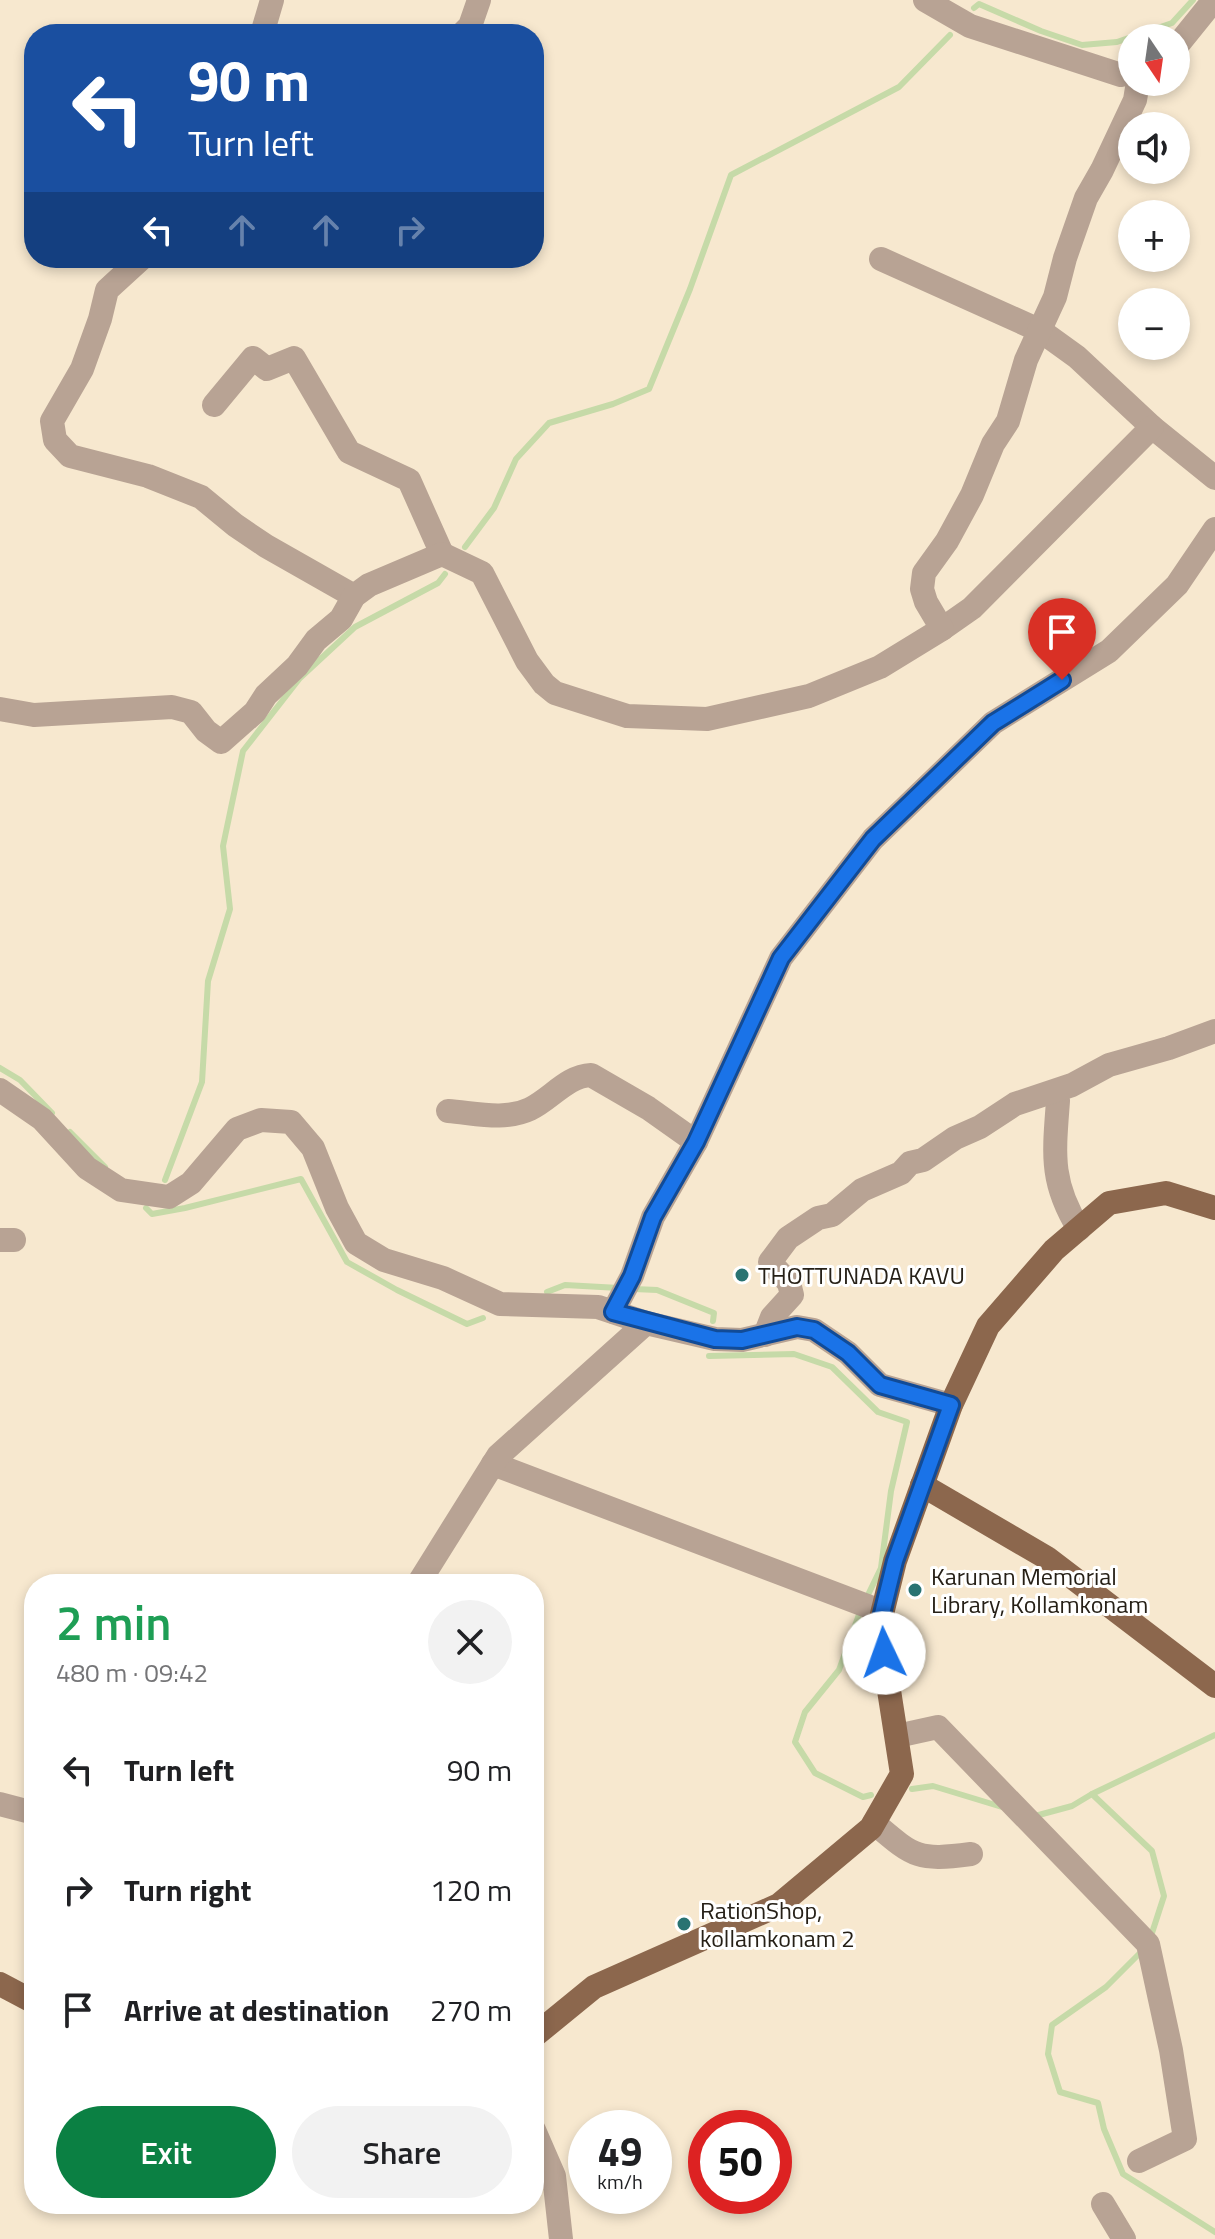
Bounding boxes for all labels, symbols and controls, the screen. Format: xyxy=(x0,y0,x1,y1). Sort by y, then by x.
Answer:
north arrow xyxy=(1118,24,1190,96)
map controls xyxy=(1118,24,1190,360)
text: 90 m xyxy=(188,38,310,123)
icon: left xyxy=(56,56,160,160)
button: sound xyxy=(1118,112,1190,184)
text: Turn left xyxy=(188,115,314,170)
button: + xyxy=(1118,200,1190,272)
icon: left xyxy=(136,208,180,252)
icon: ahead xyxy=(220,208,264,252)
icon: ahead xyxy=(304,208,348,252)
icon: right xyxy=(388,208,432,252)
button: − xyxy=(1118,288,1190,360)
pin xyxy=(1028,598,1096,680)
icon: arrive xyxy=(1040,610,1084,654)
place label: THOTTUNADA KAVU xyxy=(758,1257,965,1293)
marker: THOTTUNADA KAVU xyxy=(733,1266,751,1284)
place label: Karunan Memorial Library, Kollamkonam xyxy=(931,1558,1148,1622)
marker: Karunan Memorial Library, Kollamkonam xyxy=(906,1581,924,1599)
text: 2 min xyxy=(56,1586,171,1659)
button: close xyxy=(428,1600,512,1684)
position arrow xyxy=(842,1611,926,1695)
text: 480 m · 09:42 xyxy=(56,1653,208,1692)
text: Turn left xyxy=(124,1747,234,1793)
text: 90 m xyxy=(447,1747,512,1793)
icon: left xyxy=(56,1748,100,1792)
text: Turn right xyxy=(124,1867,252,1913)
text: 120 m xyxy=(430,1867,512,1913)
icon: right xyxy=(56,1868,100,1912)
place label: RationShop, kollamkonam 2 xyxy=(700,1892,855,1956)
marker: RationShop, kollamkonam 2 xyxy=(675,1915,693,1933)
text: Arrive at destination xyxy=(124,1987,389,2033)
text: 270 m xyxy=(430,1987,512,2033)
icon: arrive xyxy=(56,1988,100,2032)
button: Exit xyxy=(56,2106,276,2198)
button: Share xyxy=(292,2106,512,2198)
speed limit sign: 50 xyxy=(688,2110,792,2214)
text: 49 xyxy=(598,2121,642,2182)
text: km/h xyxy=(597,2166,643,2197)

